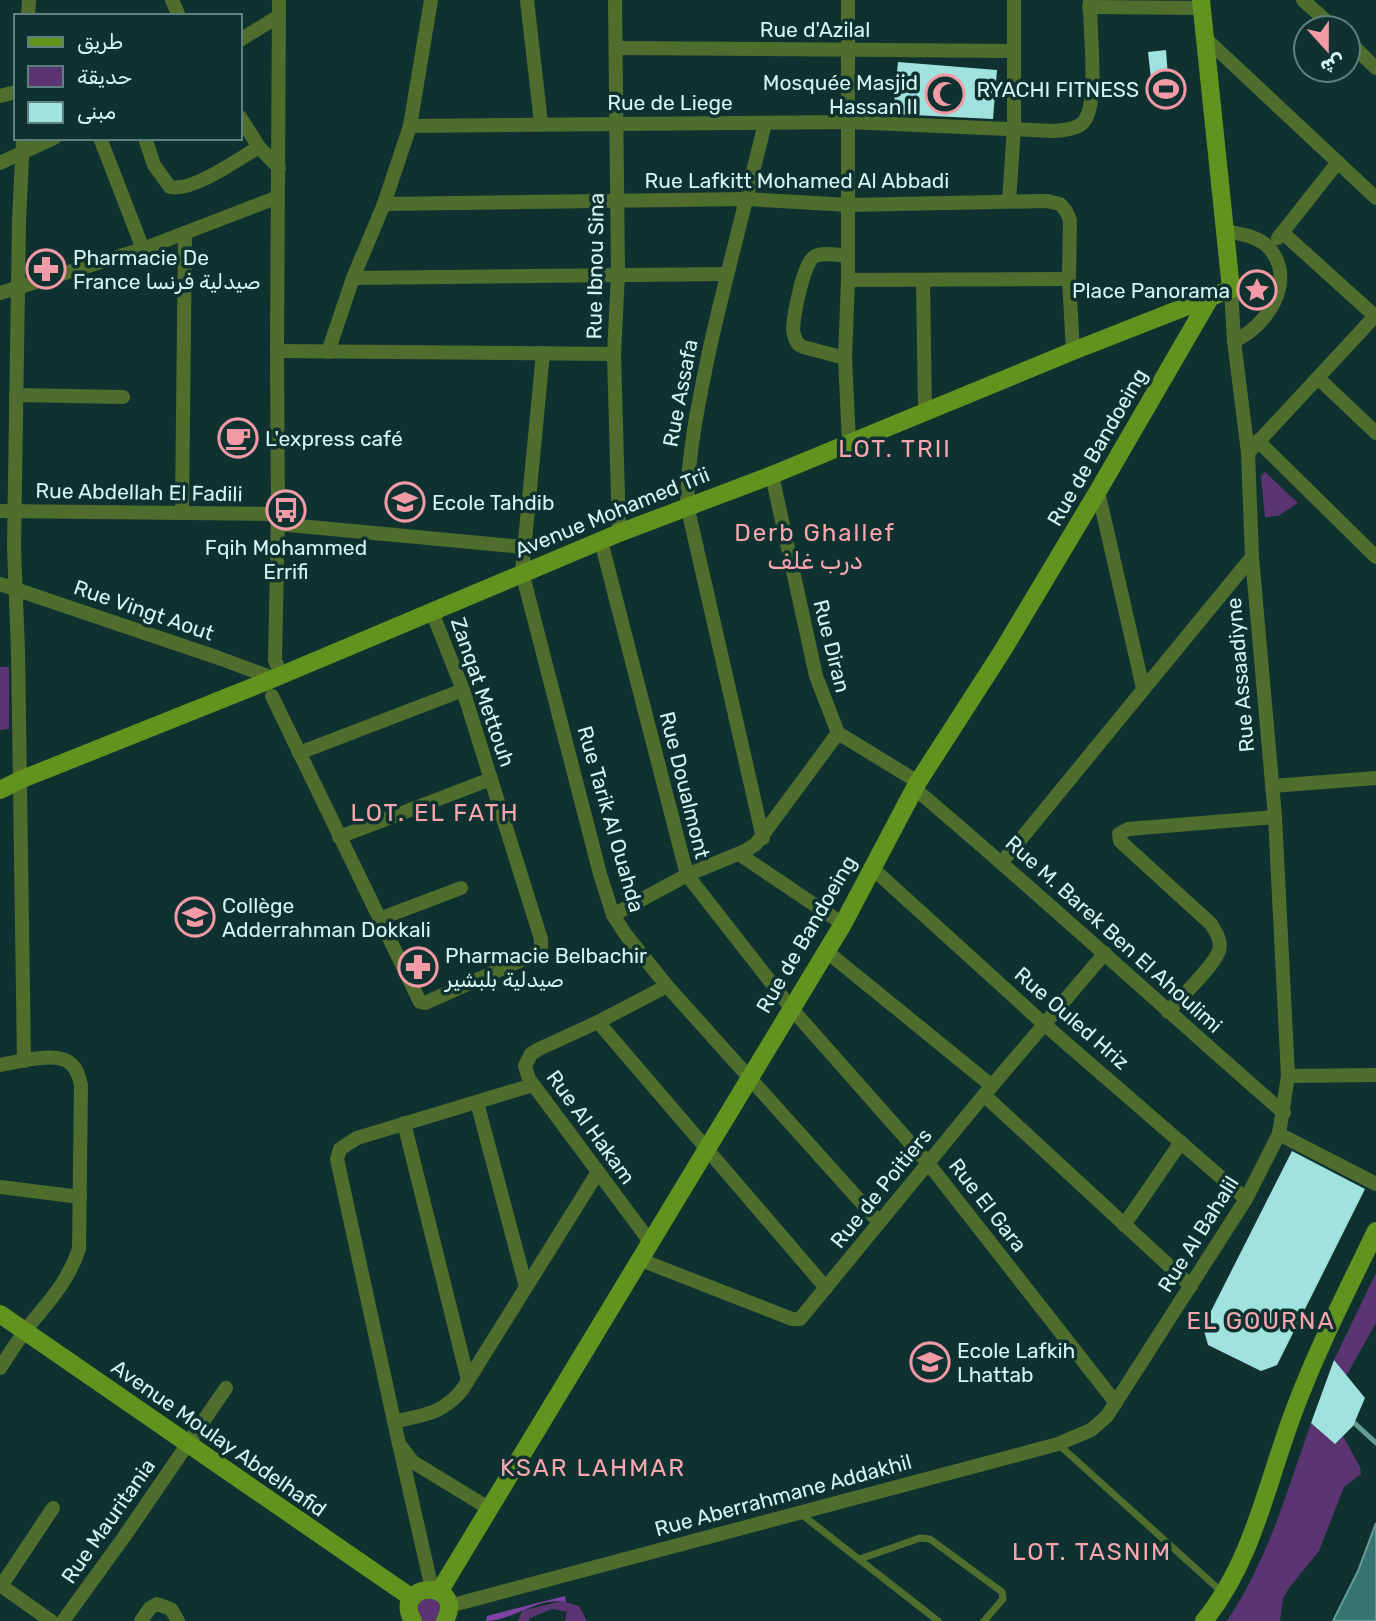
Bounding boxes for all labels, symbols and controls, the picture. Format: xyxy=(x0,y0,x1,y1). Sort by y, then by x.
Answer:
legend xyxy=(14,14,242,140)
north arrow xyxy=(1292,14,1362,84)
street label: Rue d'Azilal xyxy=(760,17,870,42)
text: طريق xyxy=(77,29,123,54)
text: ش xyxy=(1318,49,1348,79)
text: حديقة xyxy=(77,64,132,89)
sports icon: RYACHI FITNESS xyxy=(1145,68,1187,110)
place label: Mosquée Masjid Hassan II xyxy=(763,70,918,119)
mosque icon: Mosquée Masjid Hassan II xyxy=(924,73,966,115)
place label: RYACHI FITNESS xyxy=(976,77,1139,102)
street label: Rue de Liege xyxy=(607,90,733,115)
text: مبنى xyxy=(77,99,116,124)
street label: Rue Lafkitt Mohamed Al Abbadi xyxy=(645,168,949,193)
street label: Rue Ibnou Sina xyxy=(581,193,609,339)
place label: Pharmacie De France صيدلية فرنسا xyxy=(73,245,260,294)
pharmacy icon: Pharmacie De France صيدلية فرنسا xyxy=(25,248,67,290)
place icon: Place Panorama xyxy=(1236,269,1278,311)
place label: Place Panorama xyxy=(1072,278,1230,303)
street label: Rue Assafa xyxy=(657,337,703,449)
street label: Rue de Bandoeing xyxy=(1042,364,1152,530)
cafe icon: L'express café xyxy=(217,417,259,459)
place label: L'express café xyxy=(265,426,403,451)
district label: LOT. TRII xyxy=(838,435,952,463)
street label: Avenue Mohamed Trii xyxy=(511,461,713,563)
street label: Rue Abdellah El Fadili xyxy=(35,478,243,506)
school or university icon: Ecole Tahdib xyxy=(384,481,426,523)
bus stop icon: Fqih Mohammed Errifi xyxy=(265,489,307,531)
place label: Ecole Tahdib xyxy=(432,490,554,515)
district label: Derb Ghallef درب غلف xyxy=(734,519,896,575)
place label: Fqih Mohammed Errifi xyxy=(205,535,367,584)
street label: Rue Vingt Aout xyxy=(71,574,217,646)
street label: Rue Diran xyxy=(808,597,856,695)
street label: Rue Assaadiyne xyxy=(1221,597,1259,753)
street label: Zanqat Mettouh xyxy=(446,614,520,770)
street label: Rue Doualmont xyxy=(655,709,715,861)
street label: Rue Tarik Al Ouahda xyxy=(572,723,650,915)
district label: LOT. EL FATH xyxy=(350,799,520,827)
street label: Rue M. Barek Ben El Ahoulimi xyxy=(1001,830,1227,1038)
street label: Rue de Bandoeing xyxy=(751,851,861,1017)
place label: Collège Adderrahman Dokkali xyxy=(222,893,431,942)
school or university icon: Collège Adderrahman Dokkali xyxy=(174,896,216,938)
place label: Pharmacie Belbachir صيدلية بلبشير xyxy=(443,943,647,992)
pharmacy icon: Pharmacie Belbachir صيدلية بلبشير xyxy=(397,946,439,988)
street label: Rue Ouled Hriz xyxy=(1010,962,1134,1074)
street label: Rue Al Hakam xyxy=(541,1065,641,1189)
street label: Rue de Poitiers xyxy=(825,1123,937,1253)
street label: Rue El Gara xyxy=(944,1153,1032,1257)
street label: Rue Al Bahalil xyxy=(1152,1171,1244,1297)
district label: EL GOURNA xyxy=(1186,1307,1336,1335)
place label: Ecole Lafkih Lhattab xyxy=(957,1338,1075,1387)
school or university icon: Ecole Lafkih Lhattab xyxy=(909,1341,951,1383)
street label: Avenue Moulay Abdelhafid xyxy=(107,1354,331,1522)
street label: Rue Aberrahmane Addakhil xyxy=(652,1449,914,1541)
street label: Rue Mauritania xyxy=(56,1454,160,1588)
district label: KSAR LAHMAR xyxy=(500,1454,686,1482)
district label: LOT. TASNIM xyxy=(1012,1538,1172,1566)

